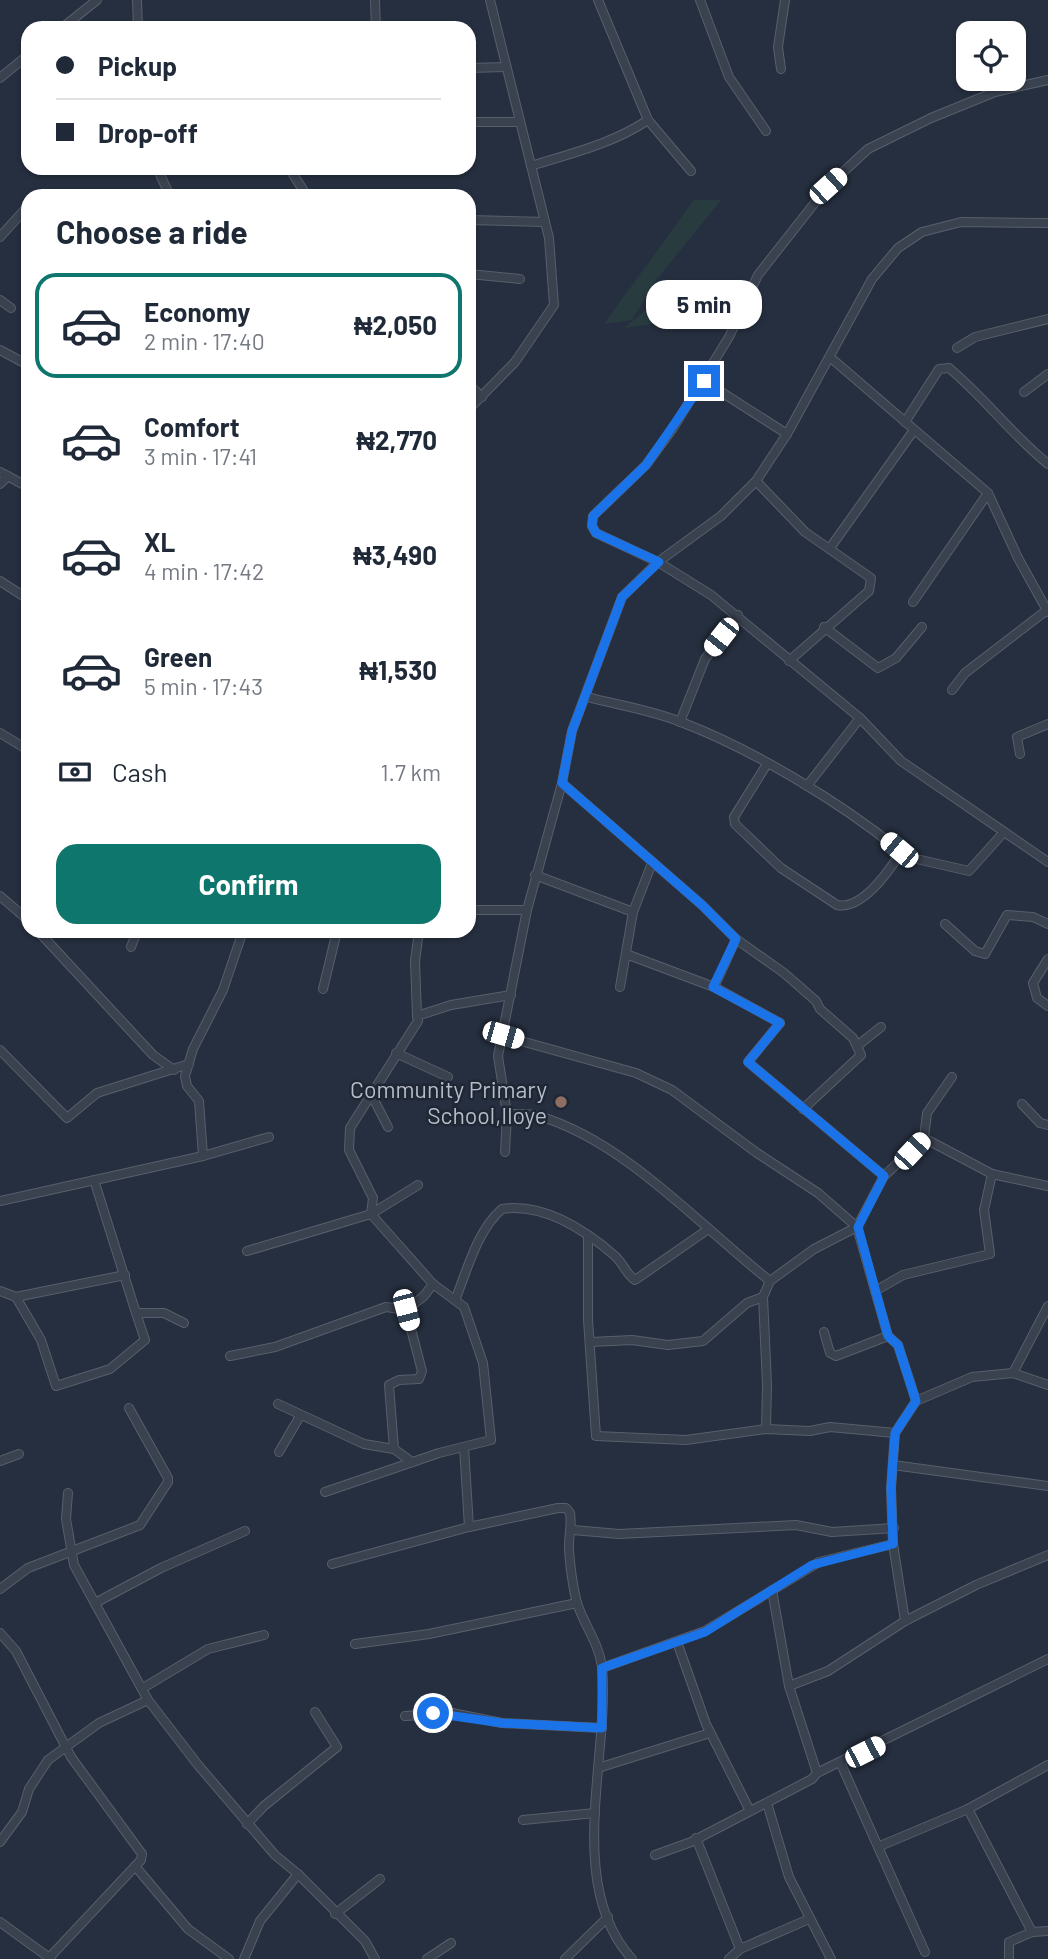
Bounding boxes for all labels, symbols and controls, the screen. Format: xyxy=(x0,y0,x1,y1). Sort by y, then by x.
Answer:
map controls xyxy=(956,21,1026,91)
button: locate xyxy=(956,21,1026,91)
text: Pickup xyxy=(98,50,177,81)
text: Drop-off xyxy=(98,117,198,148)
car xyxy=(806,164,851,208)
text: Choose a ride xyxy=(56,212,248,250)
callout: 5 min xyxy=(646,280,762,328)
text: 5 min xyxy=(677,290,731,318)
icon: car xyxy=(60,294,123,357)
text: Economy xyxy=(144,296,250,327)
text: ₦2,050 xyxy=(354,309,437,340)
text: 2 min · 17:40 xyxy=(144,327,265,355)
route end xyxy=(688,365,720,397)
icon: car xyxy=(60,409,123,472)
text: Comfort xyxy=(144,411,240,442)
text: ₦2,770 xyxy=(356,424,437,455)
text: 3 min · 17:41 xyxy=(144,442,257,470)
icon: car xyxy=(60,524,123,587)
text: XL xyxy=(144,526,175,557)
text: ₦3,490 xyxy=(353,539,437,570)
text: 4 min · 17:42 xyxy=(144,557,264,585)
car xyxy=(700,614,743,660)
icon: car xyxy=(60,639,123,702)
text: Green xyxy=(144,641,212,672)
text: ₦1,530 xyxy=(359,654,437,685)
text: 5 min · 17:43 xyxy=(144,672,263,700)
icon: cash xyxy=(56,753,94,791)
text: Cash xyxy=(112,756,167,787)
text: 1.7 km xyxy=(381,758,441,786)
car xyxy=(877,828,922,872)
button: Confirm xyxy=(56,844,441,924)
car xyxy=(480,1019,527,1051)
place label: Community Primary School,Iloye xyxy=(350,1075,547,1129)
marker: Community Primary School,Iloye xyxy=(553,1094,569,1110)
car xyxy=(890,1128,935,1174)
car xyxy=(391,1287,422,1333)
route start xyxy=(417,1697,449,1729)
car xyxy=(842,1733,889,1771)

